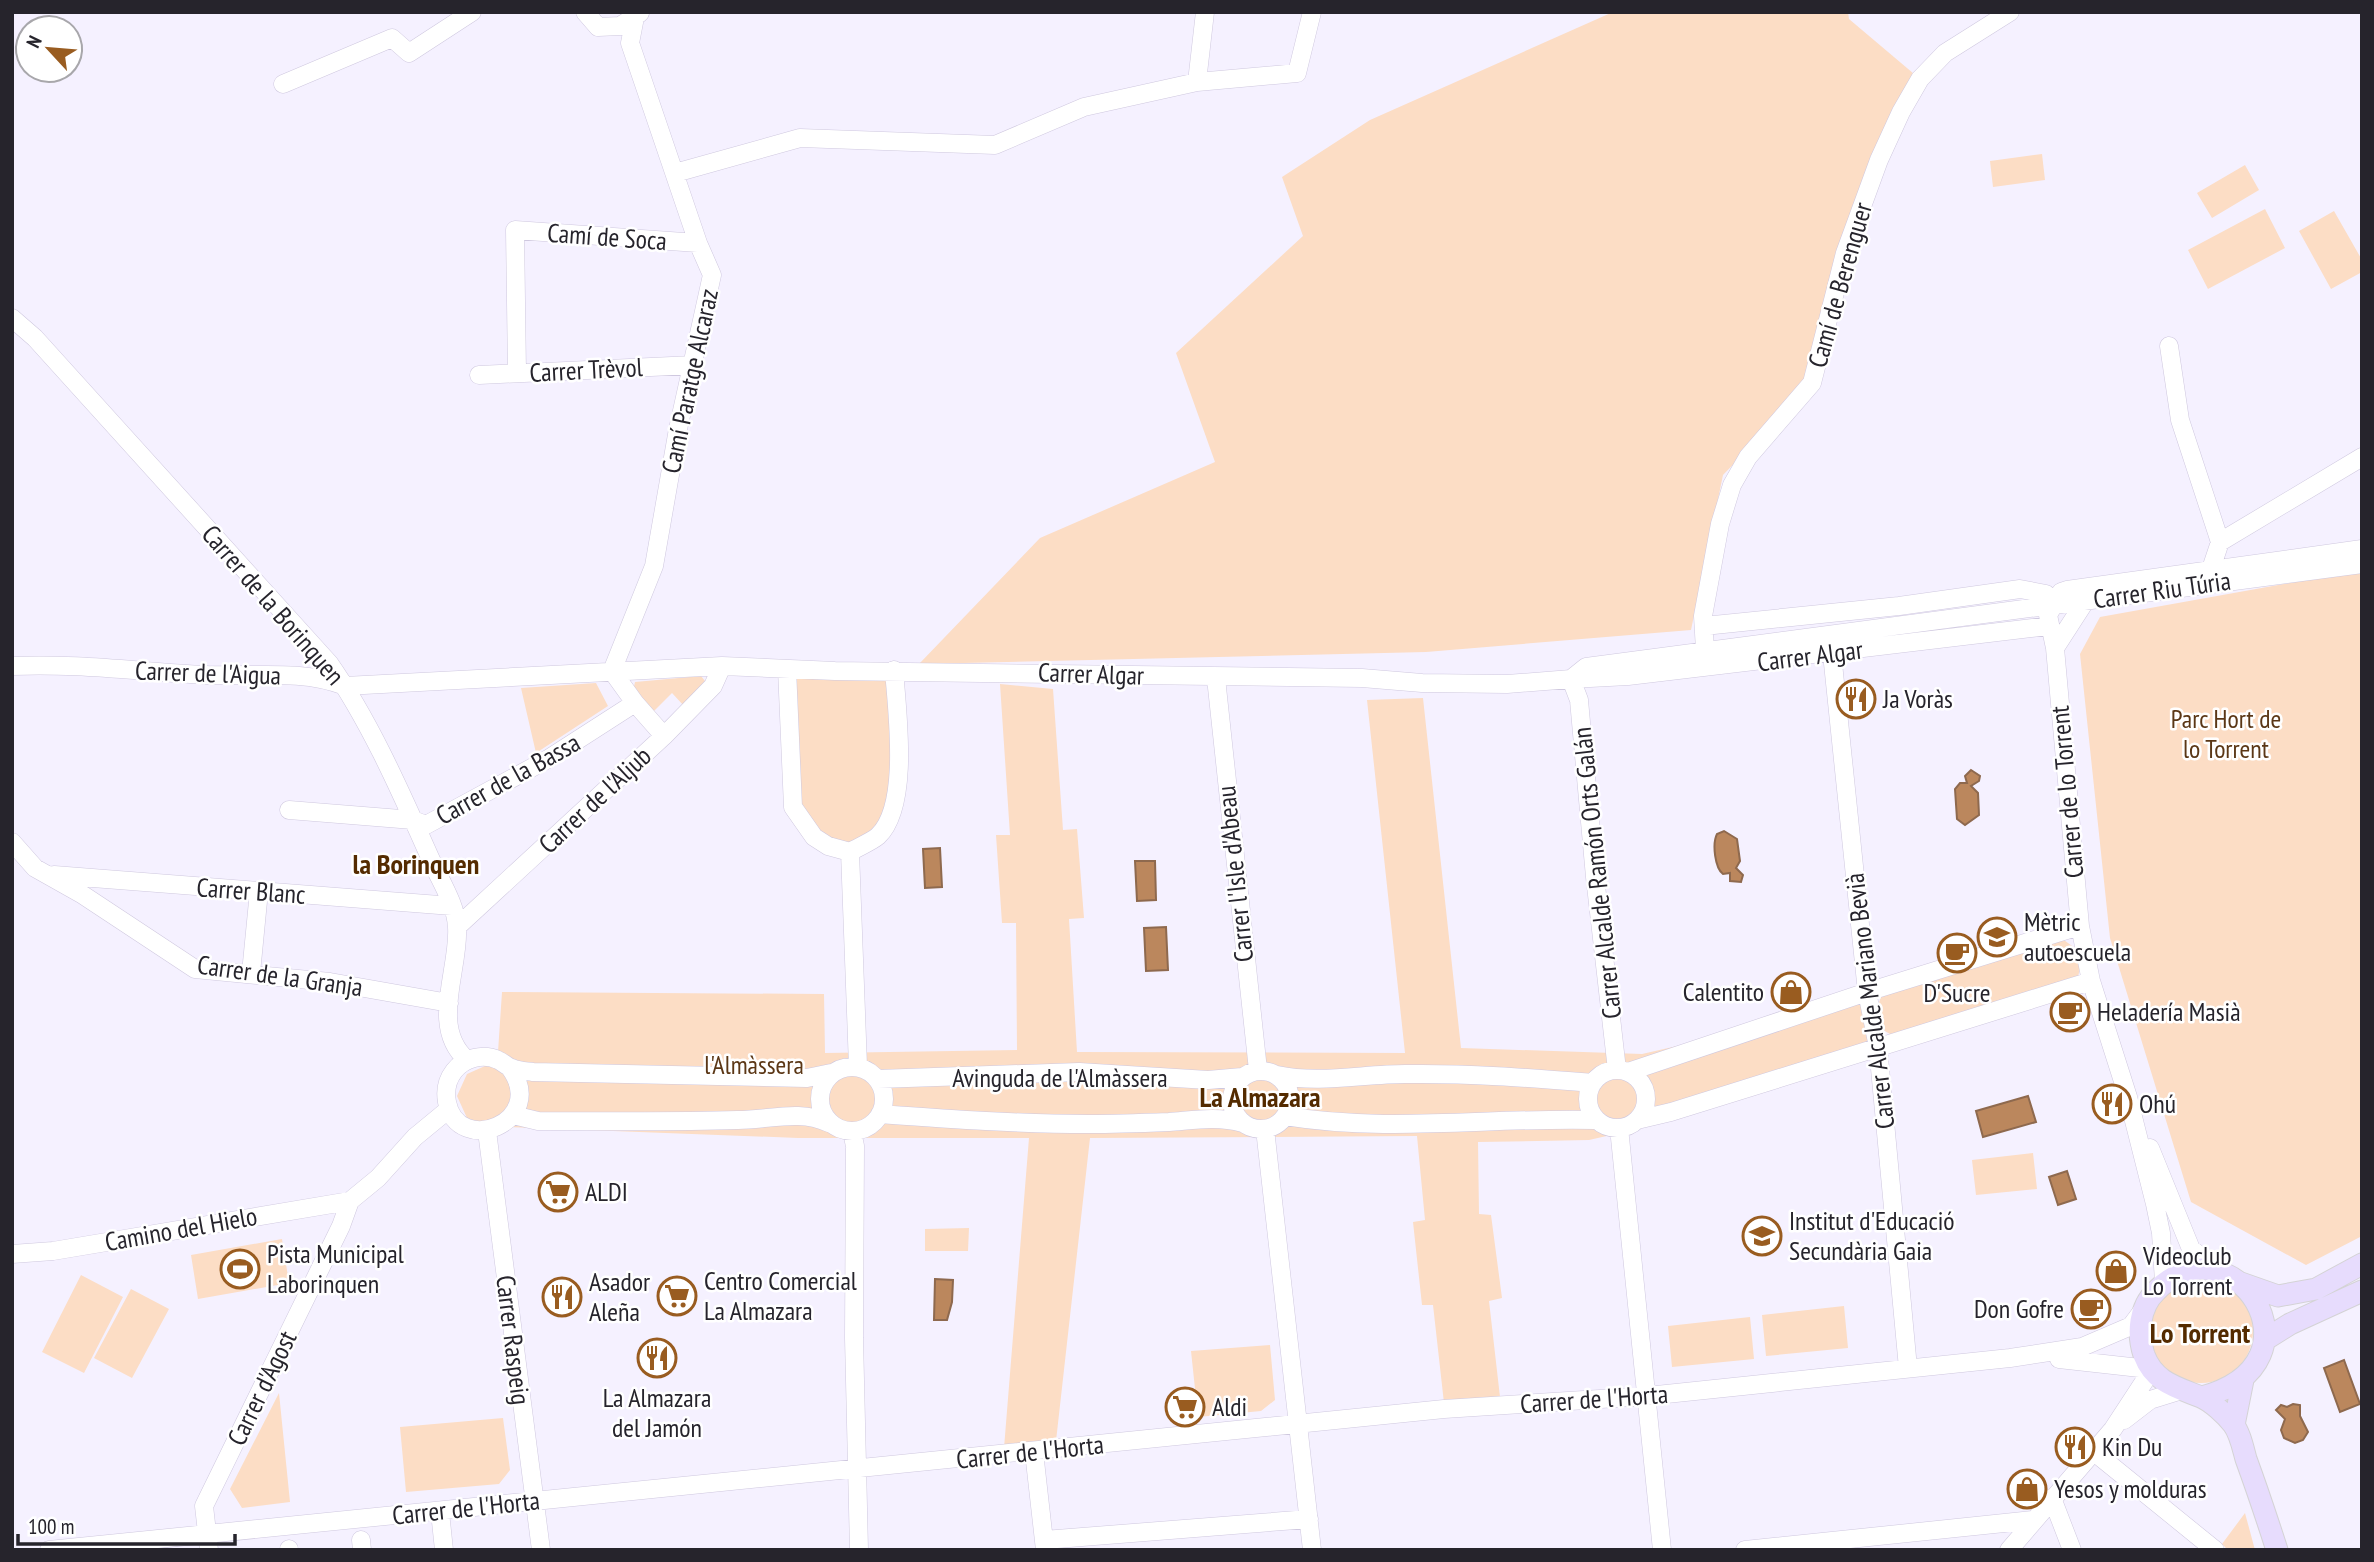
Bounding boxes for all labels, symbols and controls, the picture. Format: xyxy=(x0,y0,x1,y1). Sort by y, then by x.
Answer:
north arrow xyxy=(14,14,84,84)
text: N xyxy=(21,32,47,51)
street label: Camí de Berenguer xyxy=(1800,199,1879,371)
street label: Camí de Soca xyxy=(546,216,668,257)
street label: Camí Paratge Alcaraz xyxy=(654,286,725,476)
street label: Carrer Trèvol xyxy=(529,350,643,389)
street label: Carrer de la Borinquen xyxy=(195,518,352,691)
street label: Carrer Riu Túria xyxy=(2091,564,2233,615)
street label: Carrer Algar xyxy=(1755,633,1865,678)
street label: Carrer de l'Aigua xyxy=(134,653,282,692)
street label: Carrer Algar xyxy=(1037,655,1145,692)
restaurant icon: Ja Voràs xyxy=(1835,678,1877,720)
place label: Ja Voràs xyxy=(1882,682,1953,715)
park label: Parc Hort de lo Torrent xyxy=(2171,702,2281,765)
street label: Carrer de lo Torrent xyxy=(2043,704,2090,880)
street label: Carrer de la Bassa xyxy=(430,725,586,832)
street label: Carrer Alcalde Ramón Orts Galán xyxy=(1565,726,1628,1020)
street label: Carrer de l'Aljub xyxy=(532,739,658,860)
street label: Carrer l'Isle d'Abeau xyxy=(1209,784,1260,964)
district label: la Borinquen xyxy=(353,845,479,882)
street label: Carrer Blanc xyxy=(196,870,307,911)
street label: Carrer Alcalde Mariano Bevià xyxy=(1837,871,1902,1131)
place label: Mètric autoescuela xyxy=(2024,905,2131,968)
school or university icon: Mètric autoescuela xyxy=(1976,916,2018,958)
cafe icon: D'Sucre xyxy=(1936,932,1978,974)
street label: Carrer de la Granja xyxy=(195,948,365,1003)
shop icon: Calentito xyxy=(1770,971,1812,1013)
place label: Calentito xyxy=(1683,975,1764,1008)
place label: D'Sucre xyxy=(1923,976,1991,1009)
cafe icon: Heladería Masià xyxy=(2049,991,2091,1033)
place label: Heladería Masià xyxy=(2097,995,2241,1028)
park label: l'Almàssera xyxy=(704,1048,804,1081)
street label: Avinguda de l'Almàssera xyxy=(952,1061,1168,1094)
district label: La Almazara xyxy=(1199,1078,1321,1115)
restaurant icon: Ohú xyxy=(2091,1083,2133,1125)
place label: Ohú xyxy=(2139,1087,2176,1120)
supermarket icon: ALDI xyxy=(537,1171,579,1213)
place label: ALDI xyxy=(585,1175,628,1208)
street label: Camino del Hielo xyxy=(102,1199,260,1258)
place label: Institut d'Educació Secundària Gaia xyxy=(1789,1204,1955,1267)
school or university icon: Institut d'Educació Secundària Gaia xyxy=(1741,1215,1783,1257)
place label: Pista Municipal Laborinquen xyxy=(267,1237,404,1300)
place label: Videoclub Lo Torrent xyxy=(2142,1239,2232,1302)
sports icon: Pista Municipal Laborinquen xyxy=(219,1248,261,1290)
shop icon: Videoclub Lo Torrent xyxy=(2095,1250,2137,1292)
place label: Centro Comercial La Almazara xyxy=(704,1264,857,1327)
place label: Asador Aleña xyxy=(589,1265,650,1328)
street label: Carrer Raspeig xyxy=(489,1273,538,1407)
supermarket icon: Centro Comercial La Almazara xyxy=(656,1275,698,1317)
restaurant icon: Asador Aleña xyxy=(541,1276,583,1318)
cafe icon: Don Gofre xyxy=(2070,1288,2112,1330)
place label: Don Gofre xyxy=(1974,1292,2064,1325)
district label: Lo Torrent xyxy=(2150,1314,2250,1351)
street label: Carrer d'Agost xyxy=(220,1325,303,1450)
restaurant icon: La Almazara del Jamón xyxy=(636,1337,678,1379)
street label: Carrer de l'Horta xyxy=(1519,1377,1669,1420)
place label: La Almazara del Jamón xyxy=(603,1381,711,1444)
supermarket icon: Aldi xyxy=(1164,1386,1206,1428)
place label: Aldi xyxy=(1212,1390,1247,1423)
restaurant icon: Kin Du xyxy=(2054,1426,2096,1468)
street label: Carrer de l'Horta xyxy=(954,1427,1105,1476)
place label: Kin Du xyxy=(2102,1430,2162,1463)
shop icon: Yesos y molduras xyxy=(2006,1468,2048,1510)
place label: Yesos y molduras xyxy=(2054,1472,2207,1505)
street label: Carrer de l'Horta xyxy=(390,1483,541,1532)
scale bar xyxy=(18,1502,234,1546)
text: 100 m xyxy=(28,1513,74,1540)

